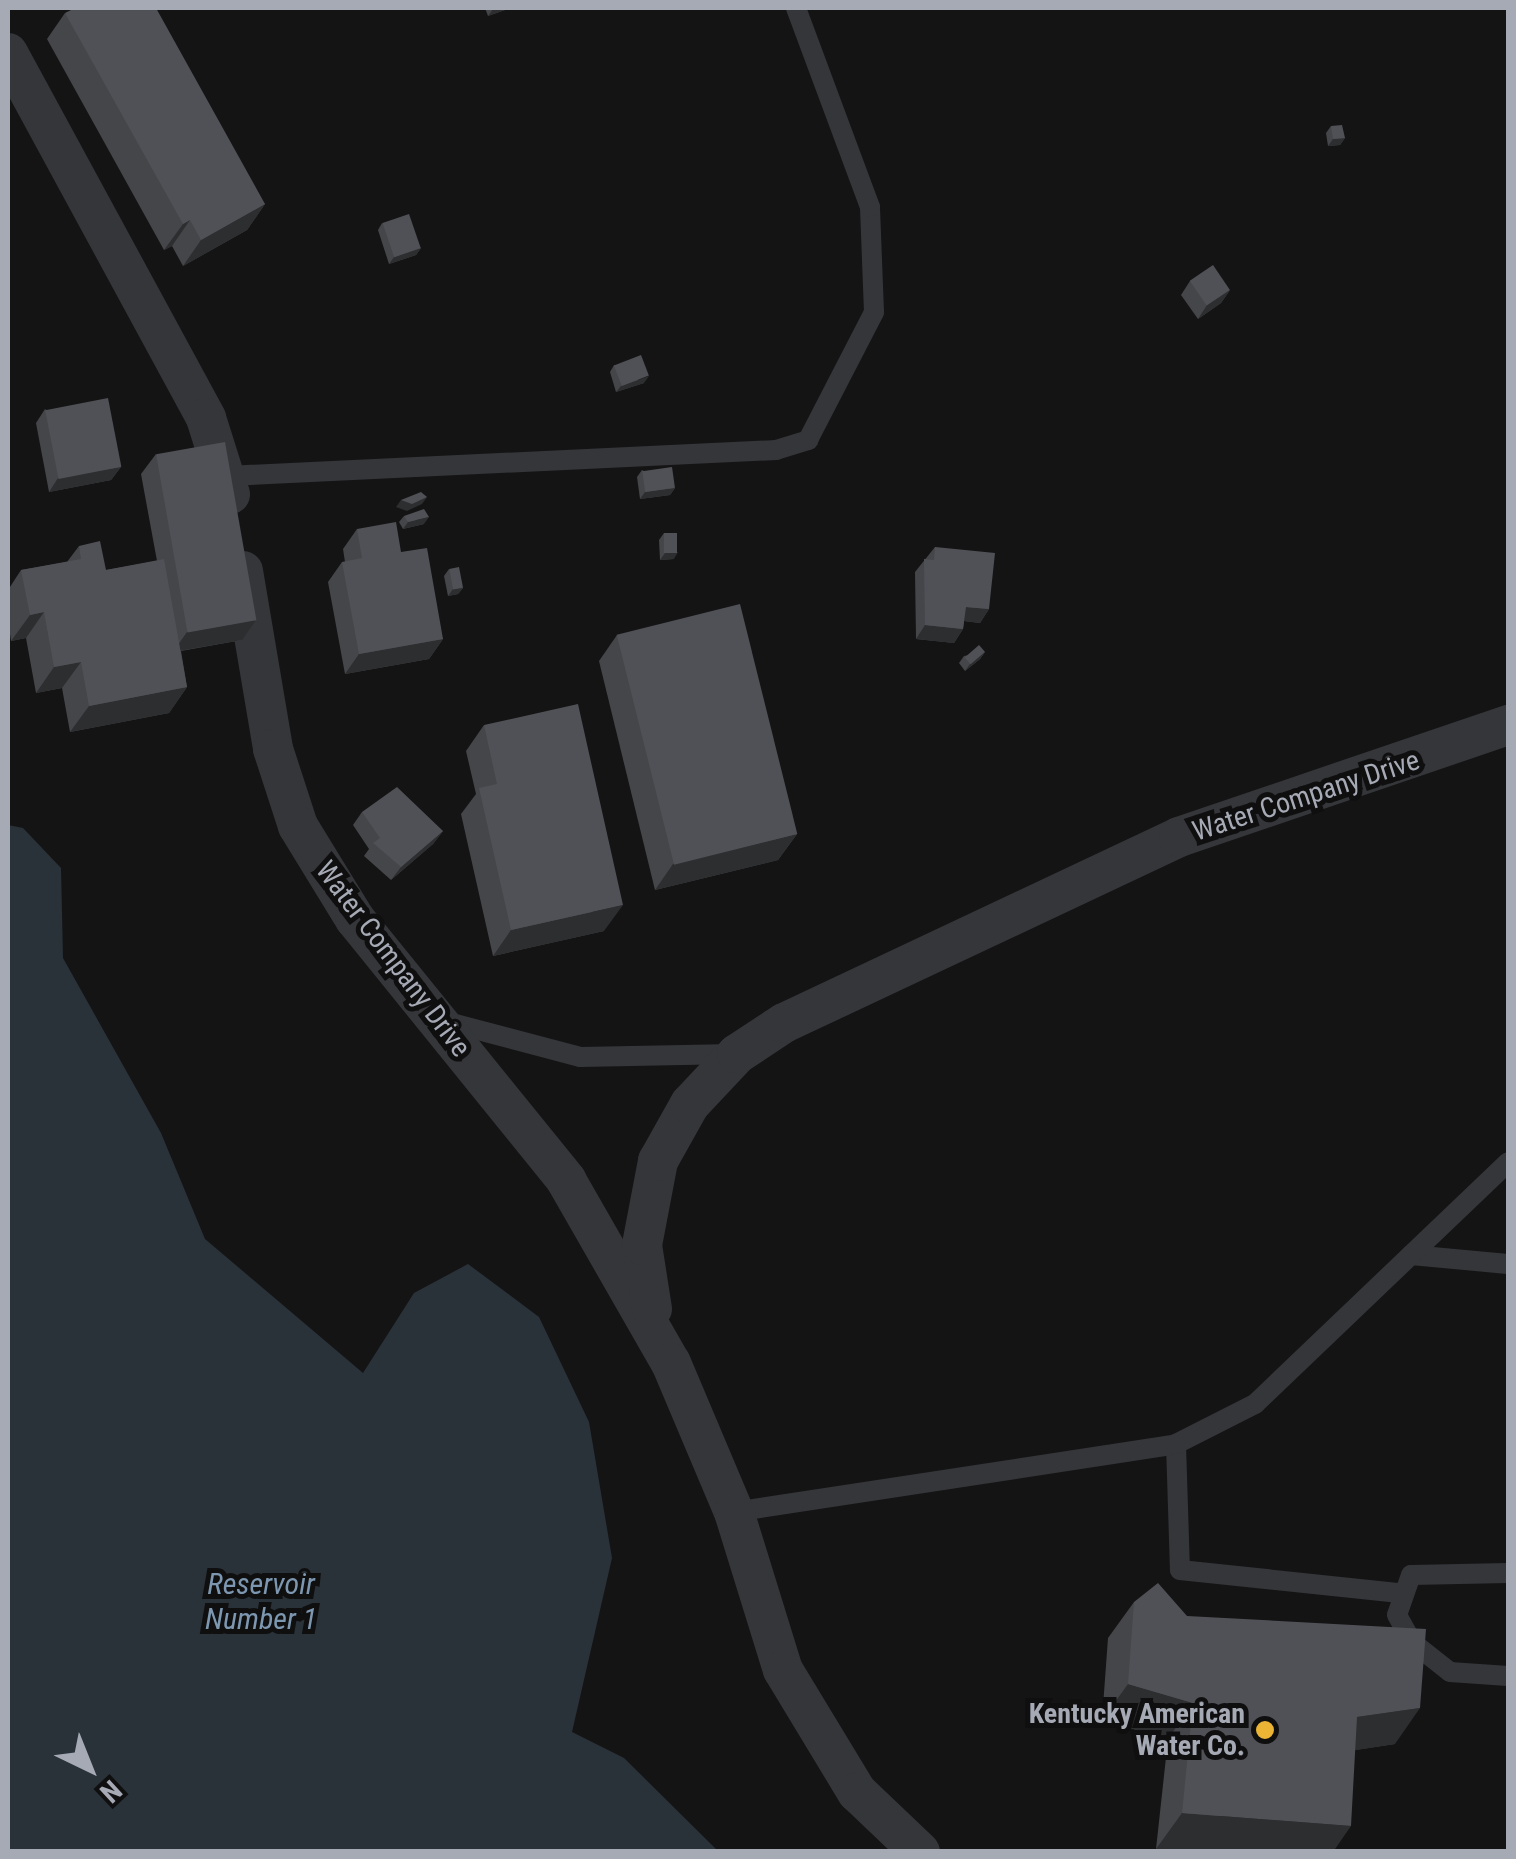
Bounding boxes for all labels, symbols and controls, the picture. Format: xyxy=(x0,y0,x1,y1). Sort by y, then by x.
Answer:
street label: Water Company Drive xyxy=(1188,743,1424,849)
street label: Water Company Drive xyxy=(308,854,478,1064)
water label: Reservoir Number 1 xyxy=(205,1566,317,1636)
place label: Kentucky American Water Co. xyxy=(1029,1697,1245,1763)
north arrow xyxy=(40,1719,140,1819)
marker: Kentucky American Water Co. xyxy=(1254,1719,1276,1741)
text: N xyxy=(93,1773,128,1809)

